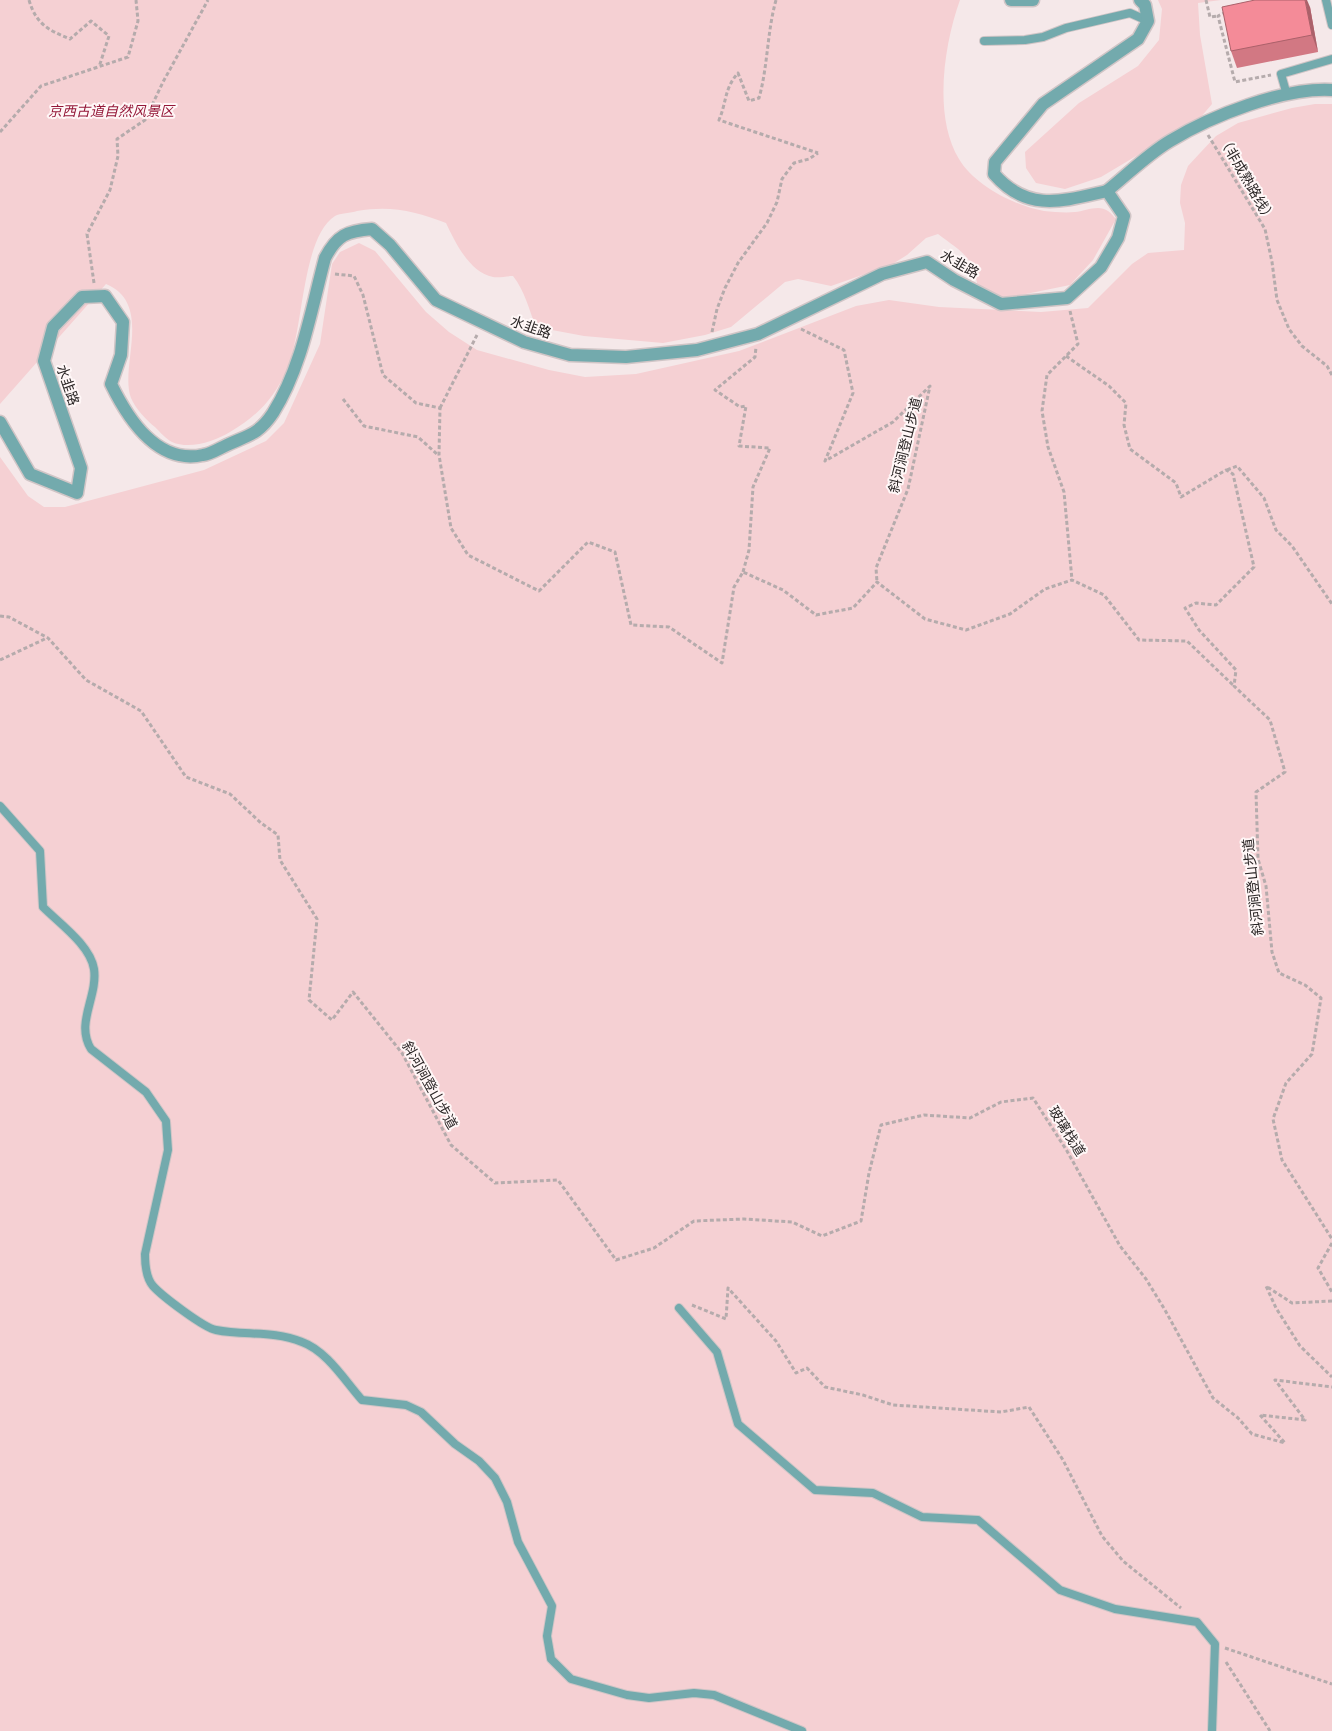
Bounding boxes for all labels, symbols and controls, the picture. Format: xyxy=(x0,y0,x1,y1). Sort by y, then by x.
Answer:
park label: 京西古道自然风景区 xyxy=(48,103,176,119)
street label: （非成熟路线） xyxy=(1216,133,1278,225)
street label: 水韭路 xyxy=(938,247,982,281)
street label: 水韭路 xyxy=(509,313,553,341)
street label: 水韭路 xyxy=(54,363,82,407)
street label: 斜河涧登山步道 xyxy=(885,396,925,494)
street label: 斜河涧登山步道 xyxy=(1240,837,1266,937)
street label: 斜河涧登山步道 xyxy=(399,1038,461,1132)
street label: 玻璃栈道 xyxy=(1045,1103,1089,1159)

